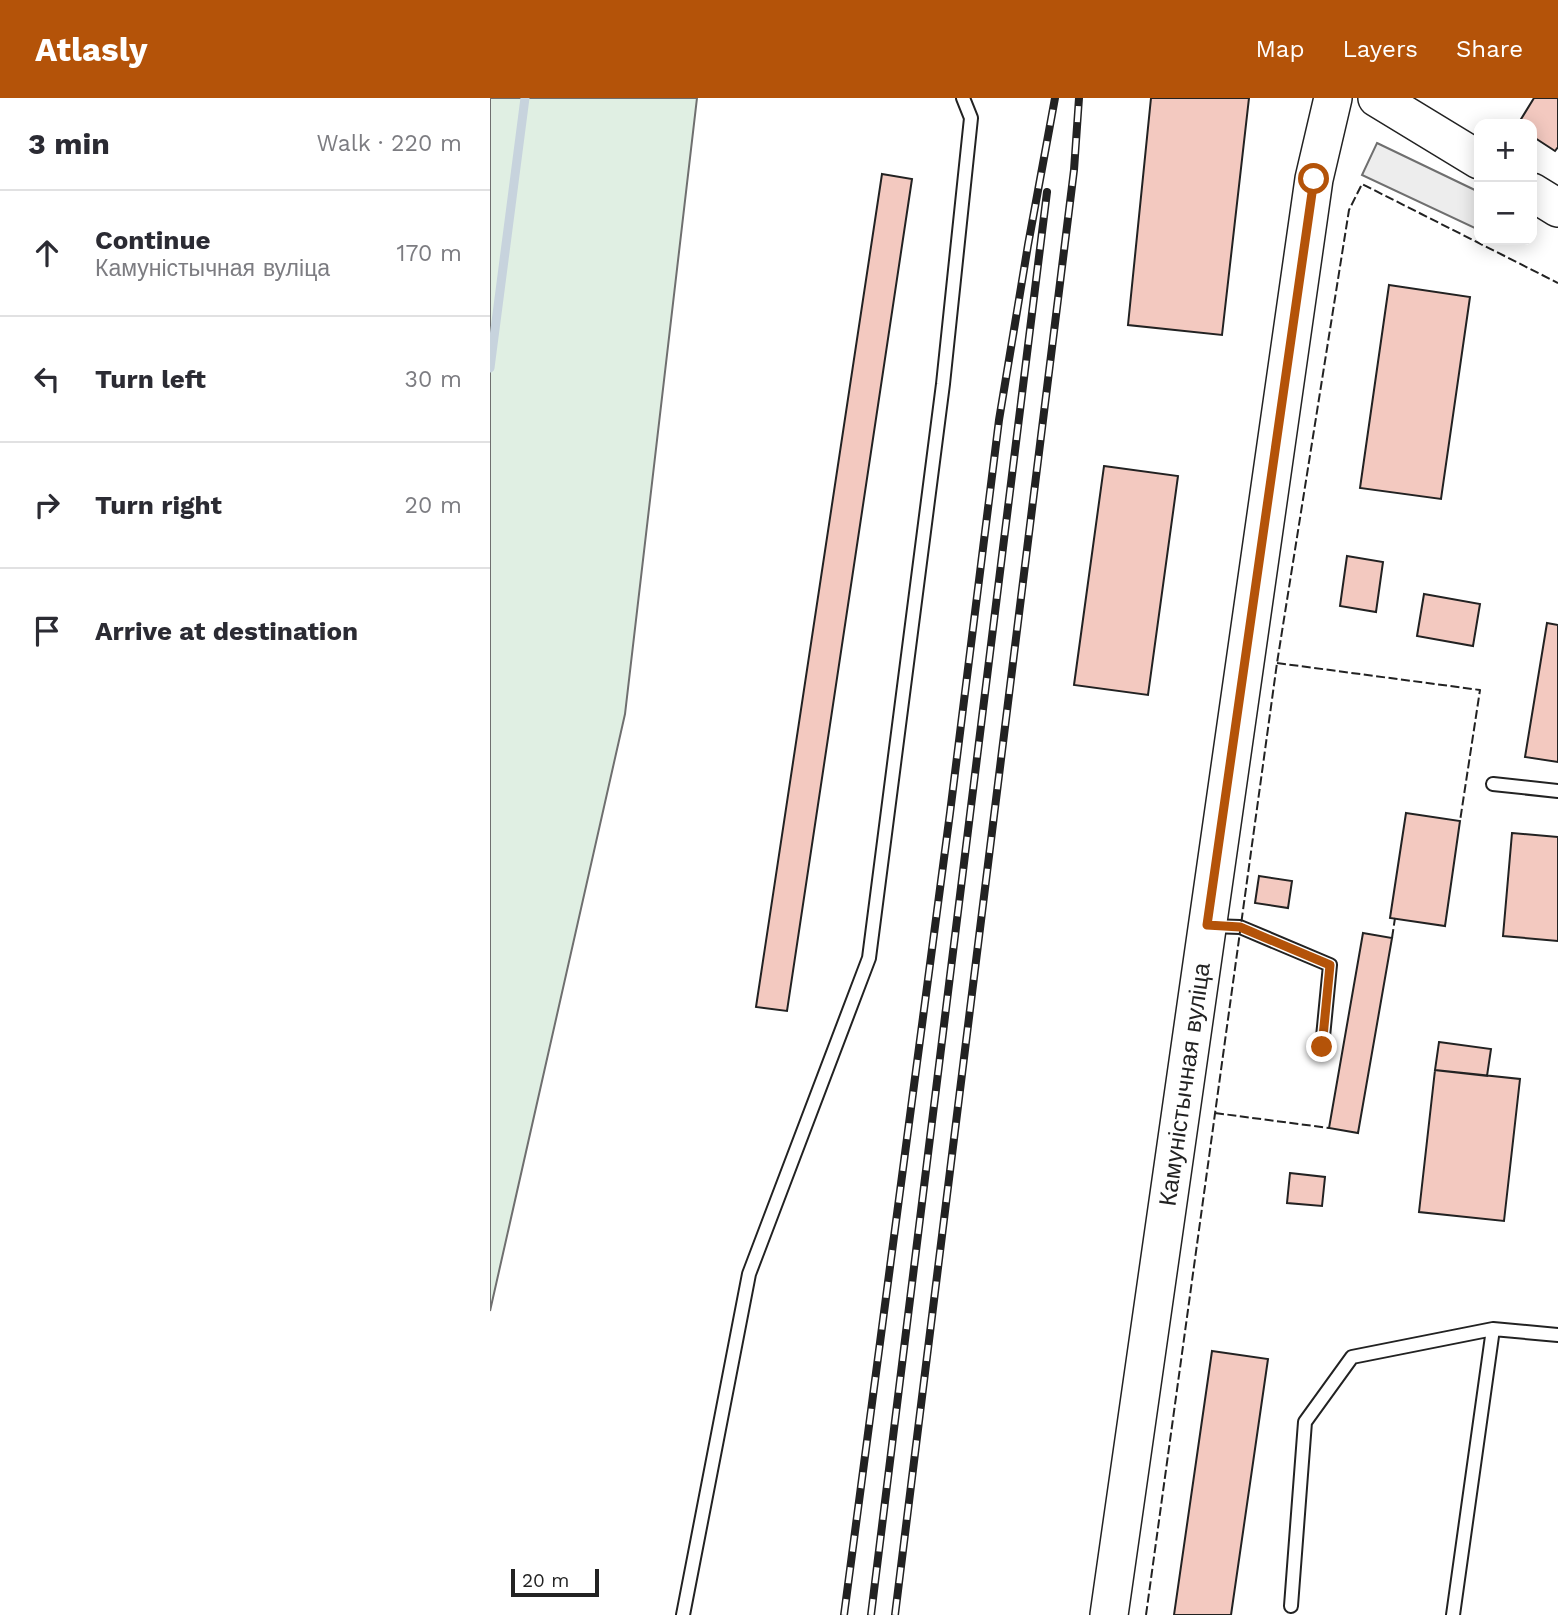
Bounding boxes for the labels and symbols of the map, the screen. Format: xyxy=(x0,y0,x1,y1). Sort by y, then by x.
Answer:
route start xyxy=(1298,163,1329,194)
street label: Камуністычная вуліца xyxy=(1154,960,1216,1208)
route end xyxy=(1306,1031,1337,1062)
scale bar xyxy=(511,1566,598,1598)

